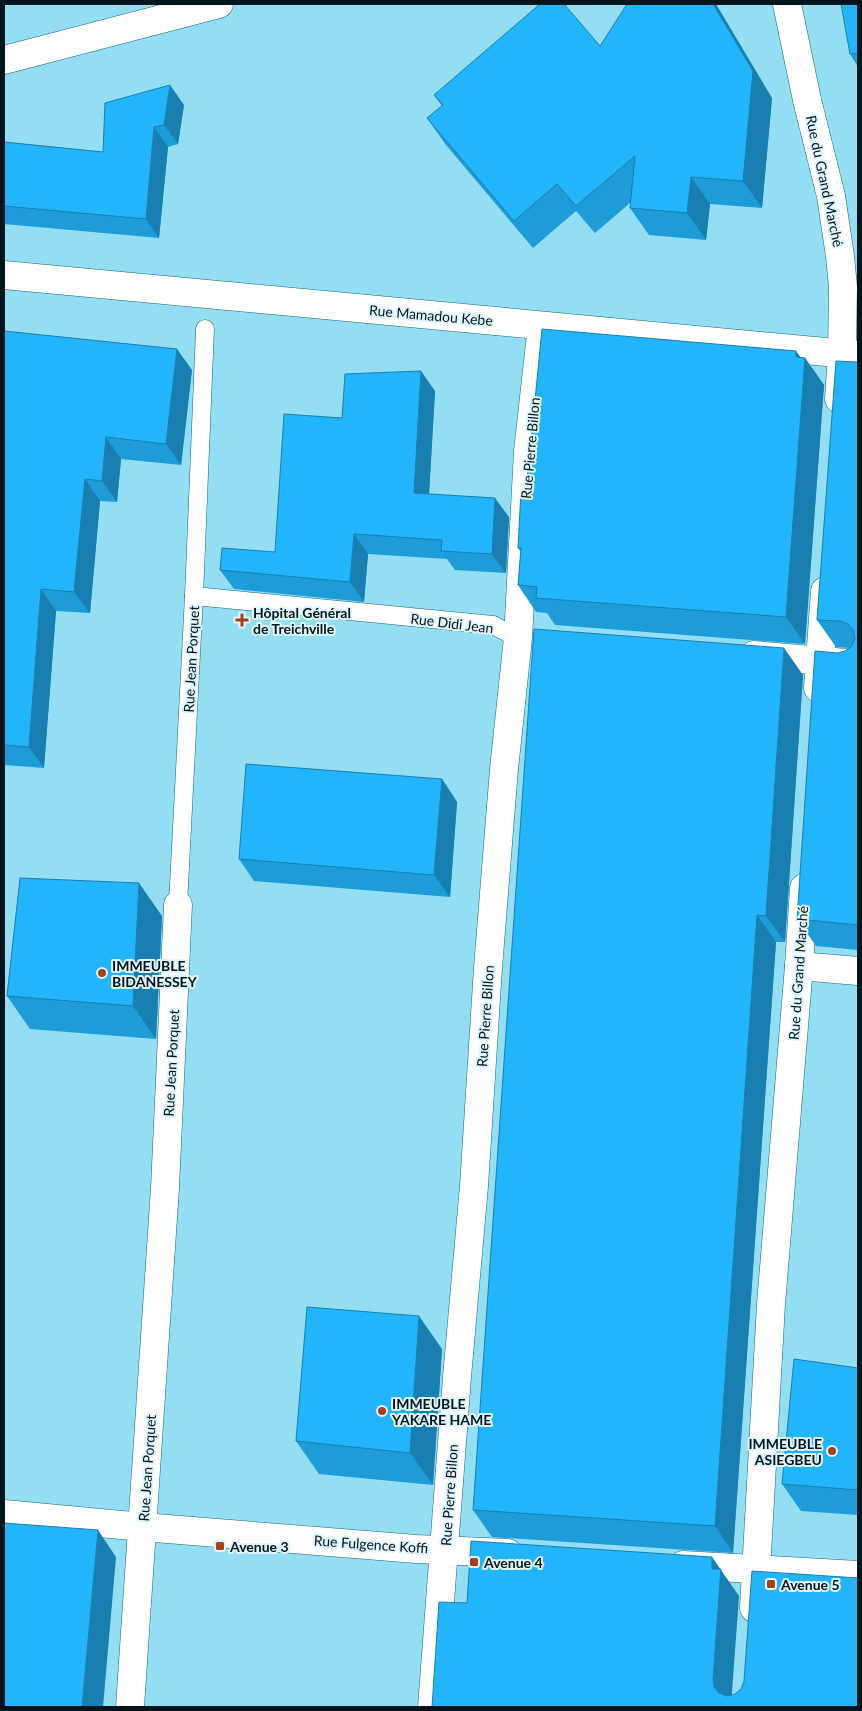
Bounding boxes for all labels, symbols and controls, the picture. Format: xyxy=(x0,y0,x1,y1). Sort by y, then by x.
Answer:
street label: Rue du Grand Marché xyxy=(803,114,847,248)
street label: Rue Mamadou Kebe xyxy=(368,301,494,329)
street label: Rue Pierre Billon xyxy=(517,397,543,499)
place label: Hôpital Général de Treichville xyxy=(253,604,351,637)
street label: Rue Jean Porquet xyxy=(180,605,202,713)
street label: Rue Didi Jean xyxy=(410,609,494,637)
marker: Hôpital Général de Treichville xyxy=(235,613,249,627)
street label: Rue du Grand Marché xyxy=(785,905,811,1041)
place label: IMMEUBLE BIDANESSEY xyxy=(112,957,198,990)
street label: Rue Pierre Billon xyxy=(473,965,497,1067)
marker: IMMEUBLE BIDANESSEY xyxy=(96,967,108,979)
street label: Rue Jean Porquet xyxy=(160,1009,182,1117)
place label: IMMEUBLE YAKARE HAME xyxy=(391,1395,491,1428)
marker: IMMEUBLE YAKARE HAME xyxy=(376,1405,388,1417)
street label: Rue Jean Porquet xyxy=(135,1414,159,1522)
place label: IMMEUBLE ASIEGBEU xyxy=(748,1435,822,1468)
street label: Rue Pierre Billon xyxy=(437,1444,461,1546)
marker: IMMEUBLE ASIEGBEU xyxy=(826,1445,838,1457)
street label: Rue Fulgence Koffi xyxy=(313,1532,429,1556)
place label: Avenue 3 xyxy=(229,1538,289,1555)
marker: Avenue 3 xyxy=(214,1540,226,1552)
place label: Avenue 4 xyxy=(483,1554,543,1571)
marker: Avenue 4 xyxy=(468,1556,480,1568)
place label: Avenue 5 xyxy=(780,1576,840,1593)
marker: Avenue 5 xyxy=(765,1578,777,1590)

